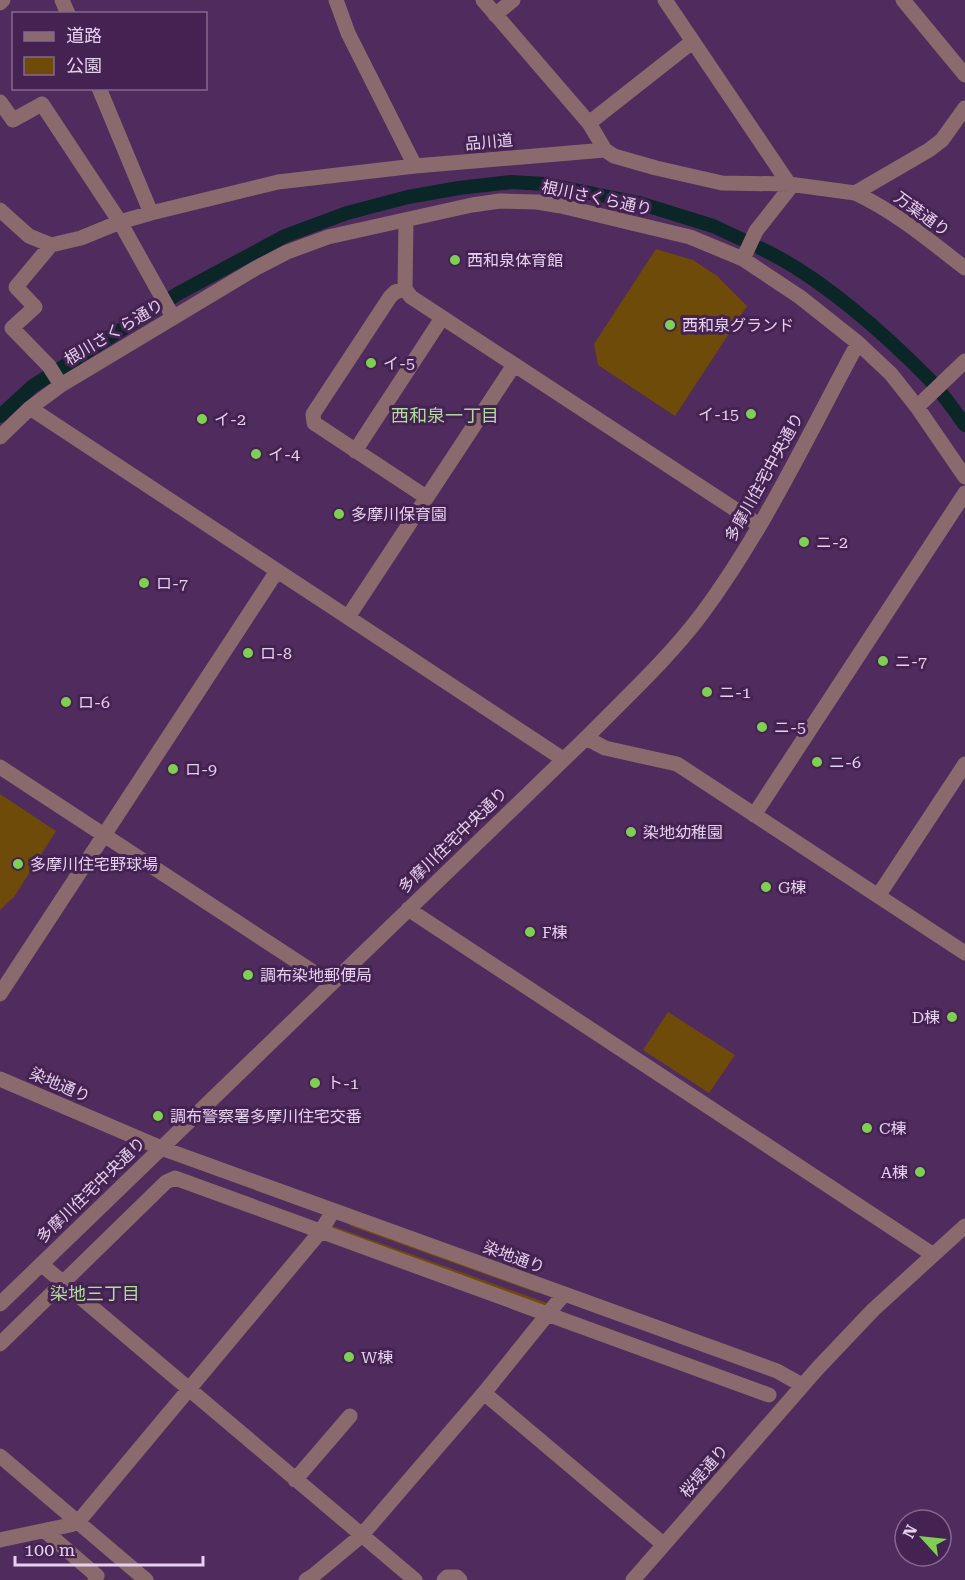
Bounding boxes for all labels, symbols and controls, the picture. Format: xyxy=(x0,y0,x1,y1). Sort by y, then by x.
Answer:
legend xyxy=(12,12,207,90)
text: 道路 xyxy=(66,25,102,46)
text: 公園 xyxy=(66,55,102,76)
street label: 品川道 xyxy=(464,130,514,154)
street label: 根川さくら通り xyxy=(540,177,654,219)
street label: 万葉通り xyxy=(891,188,953,240)
place label: 西和泉体育館 xyxy=(467,251,563,270)
marker: 西和泉体育館 xyxy=(448,253,462,267)
street label: 根川さくら通り xyxy=(61,295,167,369)
place label: 西和泉グランド xyxy=(682,316,794,335)
marker: 西和泉グランド xyxy=(663,318,677,332)
place label: イ-5 xyxy=(383,354,415,373)
marker: イ-5 xyxy=(364,356,378,370)
district label: 西和泉一丁目 xyxy=(391,405,499,426)
place label: イ-15 xyxy=(698,405,739,424)
marker: イ-15 xyxy=(744,407,758,421)
street label: 多摩川住宅中央通り xyxy=(721,409,807,545)
place label: イ-2 xyxy=(214,410,246,429)
marker: イ-2 xyxy=(195,412,209,426)
place label: イ-4 xyxy=(268,445,300,464)
marker: イ-4 xyxy=(249,447,263,461)
place label: 多摩川保育園 xyxy=(351,505,447,524)
marker: 多摩川保育園 xyxy=(332,507,346,521)
place label: ニ-2 xyxy=(816,533,848,552)
marker: ニ-2 xyxy=(797,535,811,549)
place label: ロ-7 xyxy=(156,574,188,593)
marker: ロ-7 xyxy=(137,576,151,590)
place label: ロ-8 xyxy=(260,644,292,663)
marker: ロ-8 xyxy=(241,646,255,660)
place label: ニ-7 xyxy=(895,652,927,671)
marker: ニ-7 xyxy=(876,654,890,668)
place label: ニ-1 xyxy=(719,683,751,702)
marker: ニ-1 xyxy=(700,685,714,699)
place label: ロ-6 xyxy=(78,693,110,712)
marker: ロ-6 xyxy=(59,695,73,709)
place label: ニ-5 xyxy=(774,718,806,737)
marker: ニ-5 xyxy=(755,720,769,734)
place label: ニ-6 xyxy=(829,753,861,772)
marker: ニ-6 xyxy=(810,755,824,769)
place label: ロ-9 xyxy=(185,760,217,779)
marker: ロ-9 xyxy=(166,762,180,776)
street label: 多摩川住宅中央通り xyxy=(395,783,511,897)
place label: 染地幼稚園 xyxy=(643,823,723,842)
marker: 染地幼稚園 xyxy=(624,825,638,839)
place label: 多摩川住宅野球場 xyxy=(30,855,158,874)
marker: 多摩川住宅野球場 xyxy=(11,857,25,871)
place label: G棟 xyxy=(778,878,806,897)
marker: G棟 xyxy=(759,880,773,894)
place label: F棟 xyxy=(542,923,568,942)
marker: F棟 xyxy=(523,925,537,939)
place label: 調布染地郵便局 xyxy=(260,966,372,985)
marker: 調布染地郵便局 xyxy=(241,968,255,982)
place label: D棟 xyxy=(912,1008,940,1027)
marker: D棟 xyxy=(945,1010,959,1024)
street label: 染地通り xyxy=(27,1064,93,1106)
place label: ト-1 xyxy=(327,1074,359,1093)
marker: ト-1 xyxy=(308,1076,322,1090)
place label: 調布警察署多摩川住宅交番 xyxy=(170,1107,362,1126)
marker: 調布警察署多摩川住宅交番 xyxy=(151,1109,165,1123)
place label: C棟 xyxy=(879,1119,906,1138)
marker: C棟 xyxy=(860,1121,874,1135)
street label: 多摩川住宅中央通り xyxy=(33,1133,149,1247)
place label: A棟 xyxy=(881,1163,908,1182)
marker: A棟 xyxy=(913,1165,927,1179)
street label: 染地通り xyxy=(481,1237,547,1277)
district label: 染地三丁目 xyxy=(50,1283,140,1304)
place label: W棟 xyxy=(361,1348,393,1367)
marker: W棟 xyxy=(342,1350,356,1364)
street label: 桜堤通り xyxy=(676,1441,732,1501)
north arrow xyxy=(893,1508,953,1568)
text: N xyxy=(899,1522,921,1541)
scale bar xyxy=(15,1529,202,1567)
text: 100 m xyxy=(24,1539,75,1560)

